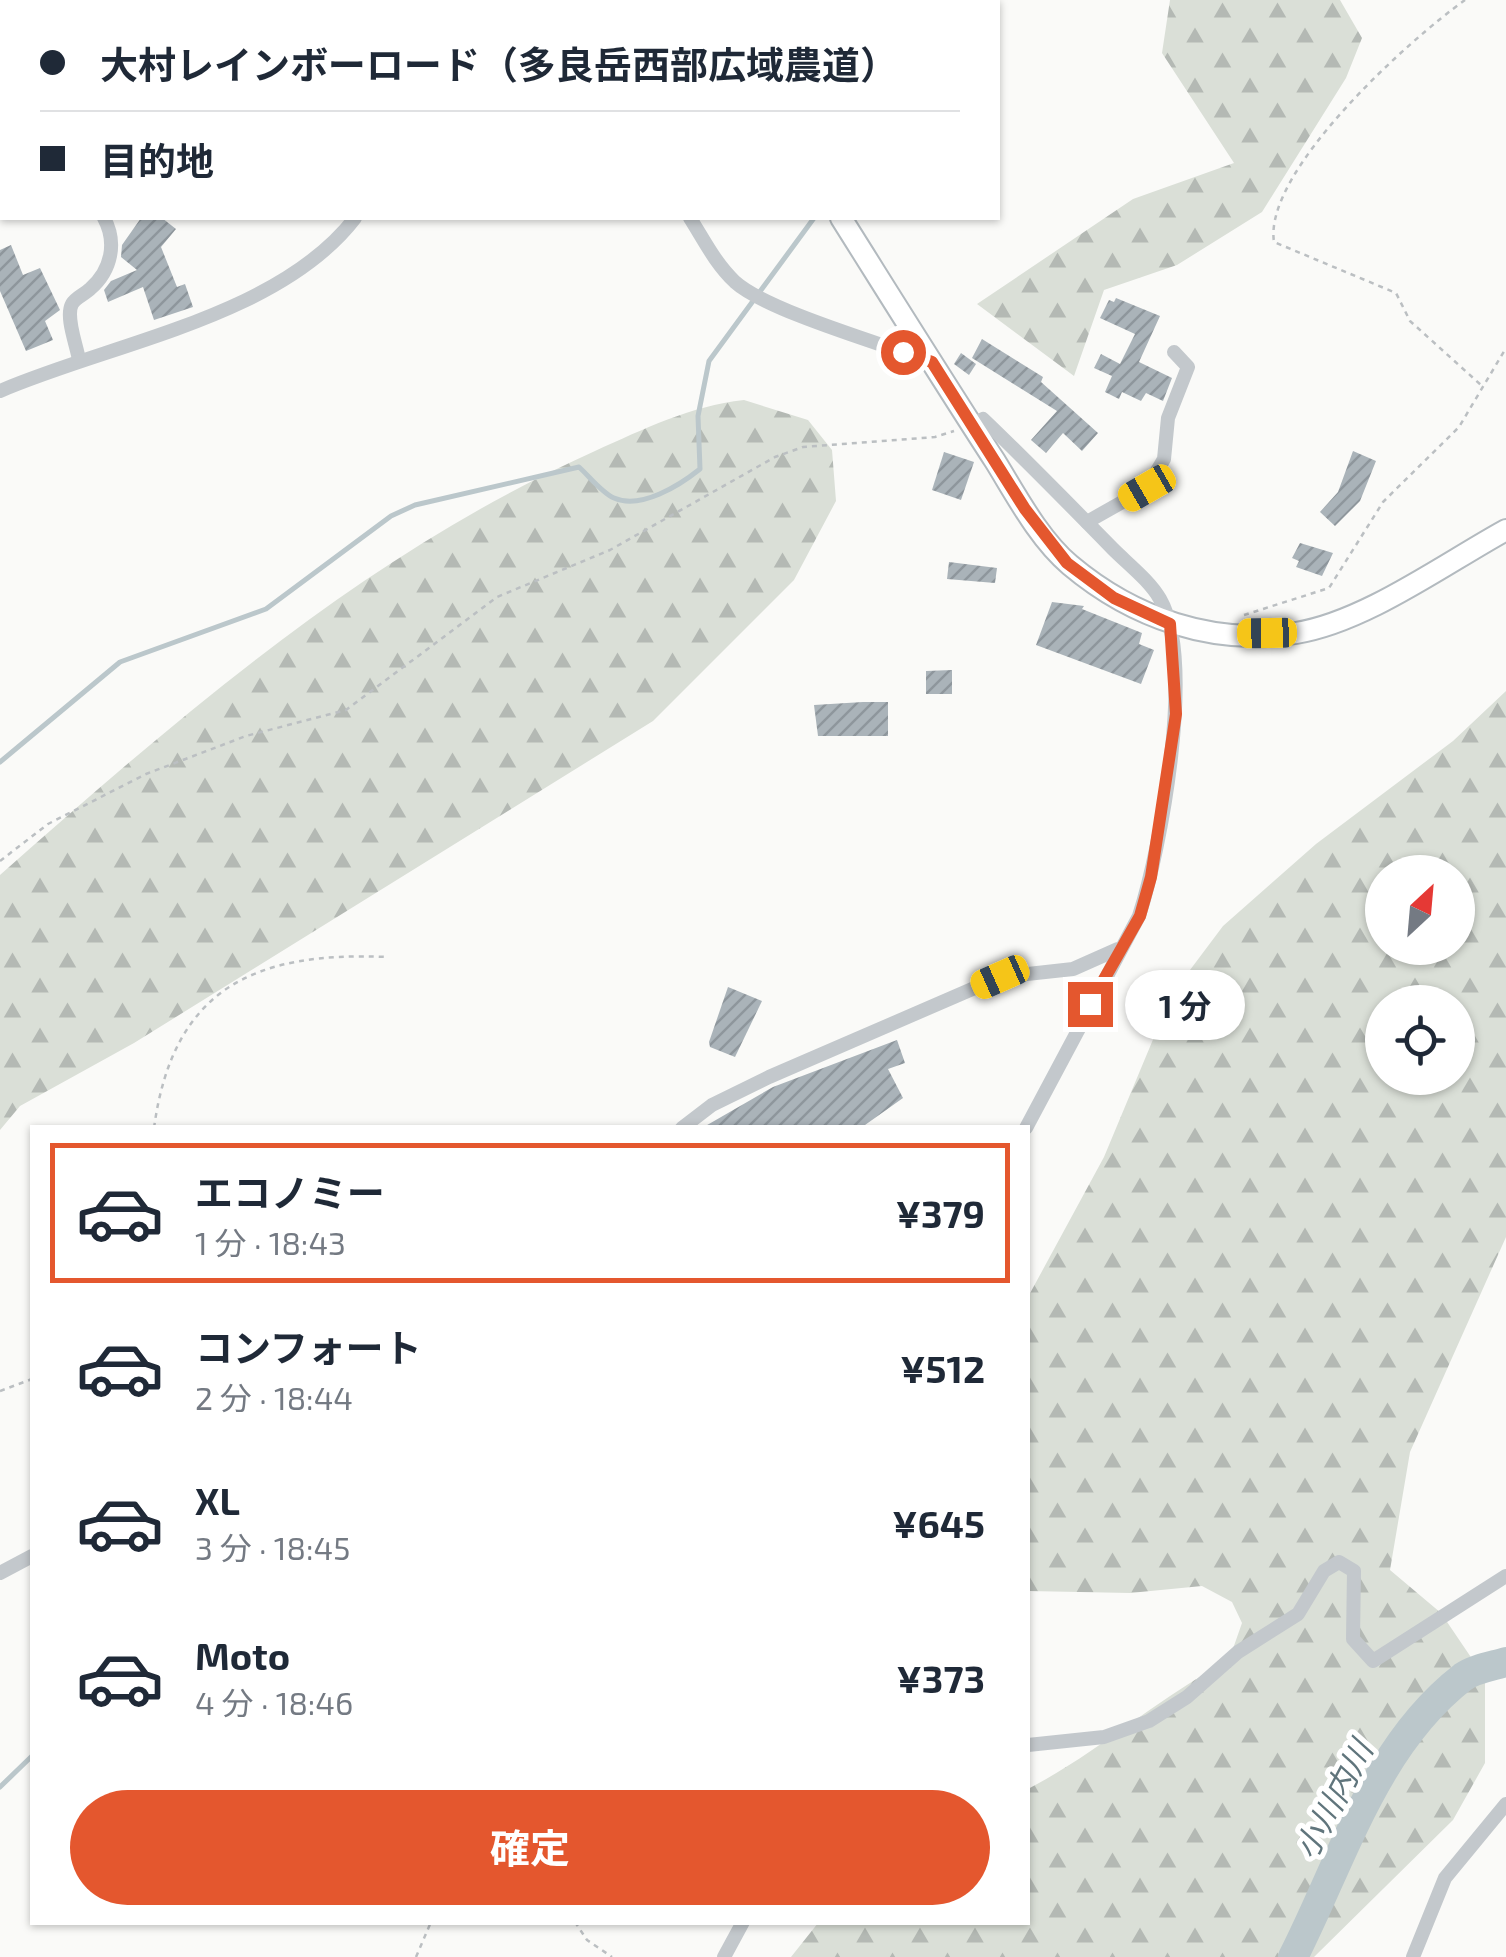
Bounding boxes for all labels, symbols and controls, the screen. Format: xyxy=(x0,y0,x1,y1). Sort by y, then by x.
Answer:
text: 大村レインボーロード（多良岳西部広域農道） xyxy=(100,41,898,87)
text: 目的地 xyxy=(100,137,214,183)
route start xyxy=(881,330,926,375)
car xyxy=(1114,460,1180,516)
car xyxy=(1237,617,1297,649)
north arrow xyxy=(1365,855,1475,965)
map controls xyxy=(1365,855,1475,1095)
car xyxy=(966,951,1034,1003)
callout: 1 分 xyxy=(1125,969,1245,1039)
route end xyxy=(1068,982,1113,1027)
button: locate xyxy=(1365,985,1475,1095)
text: 1 分 xyxy=(1159,986,1211,1024)
icon: car xyxy=(75,1168,165,1258)
text: エコノミー xyxy=(195,1169,385,1215)
text: ¥379 xyxy=(896,1190,985,1236)
text: 1 分 · 18:43 xyxy=(195,1223,346,1261)
icon: car xyxy=(75,1323,165,1413)
text: コンフォート xyxy=(195,1324,422,1370)
text: ¥512 xyxy=(900,1345,985,1391)
text: 2 分 · 18:44 xyxy=(195,1378,353,1416)
text: XL xyxy=(195,1477,240,1523)
icon: car xyxy=(75,1478,165,1568)
text: ¥645 xyxy=(892,1500,985,1546)
text: 3 分 · 18:45 xyxy=(195,1528,350,1566)
text: Moto xyxy=(195,1632,290,1678)
icon: car xyxy=(75,1633,165,1723)
text: ¥373 xyxy=(897,1655,985,1701)
text: 4 分 · 18:46 xyxy=(195,1683,353,1721)
water label: 小川内川 xyxy=(1285,1731,1380,1864)
button: 確定 xyxy=(70,1790,990,1905)

